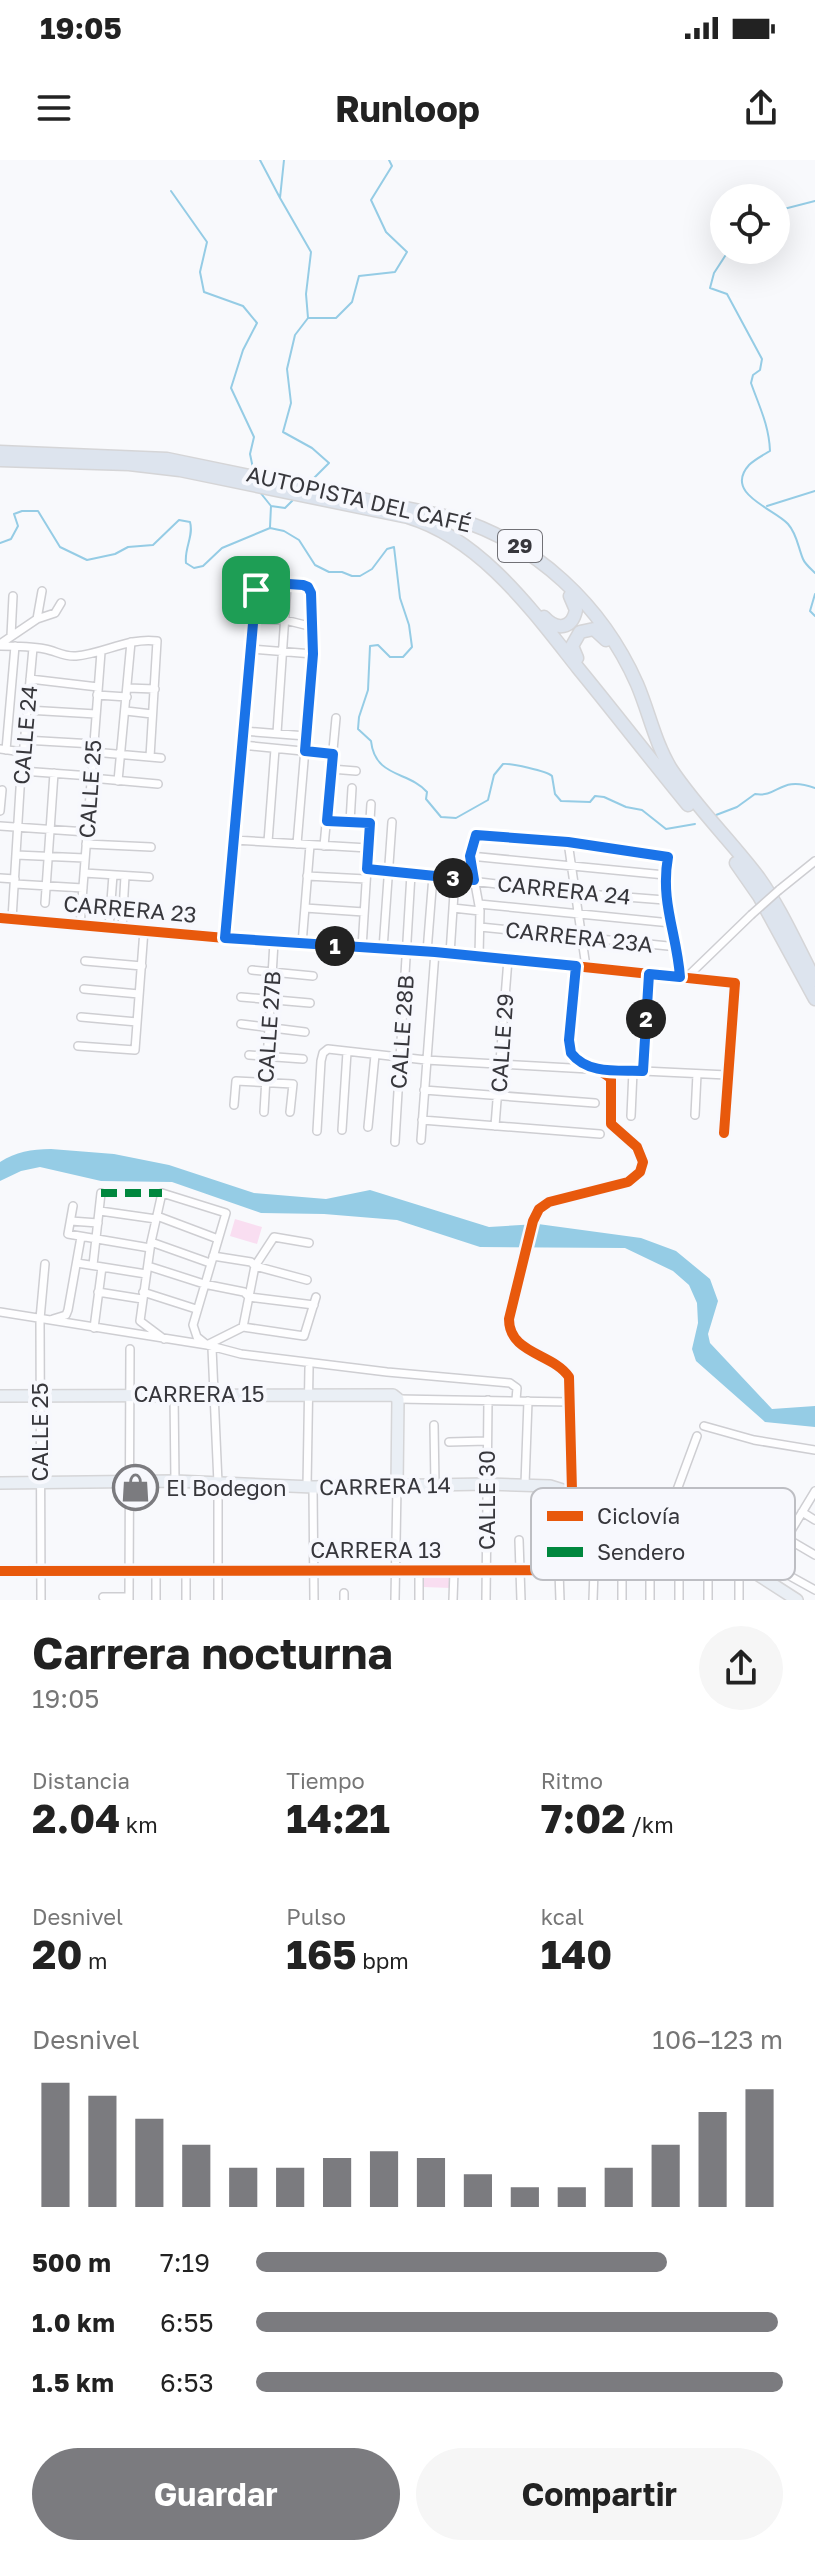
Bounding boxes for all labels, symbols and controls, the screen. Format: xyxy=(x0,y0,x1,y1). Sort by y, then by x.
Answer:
text: 19:05 xyxy=(40,10,122,46)
icon: menu xyxy=(32,86,76,130)
icon: share xyxy=(739,86,783,130)
text: Runloop xyxy=(335,87,480,130)
map controls xyxy=(710,184,790,264)
button: locate xyxy=(710,184,790,264)
street label: AUTOPISTA DEL CAFÉ xyxy=(244,460,474,537)
road number: 29 xyxy=(498,530,542,562)
pin xyxy=(222,556,290,624)
icon: arrive xyxy=(234,568,278,612)
street label: CALLE 24 xyxy=(7,684,42,786)
street label: CALLE 25 xyxy=(73,739,106,839)
pin: 3 xyxy=(433,858,473,898)
text: 3 xyxy=(446,864,460,891)
street label: CARRERA 24 xyxy=(496,869,632,910)
street label: CARRERA 23 xyxy=(62,889,198,928)
street label: CARRERA 23A xyxy=(504,915,654,958)
pin: 1 xyxy=(315,926,355,966)
text: 1 xyxy=(329,932,341,959)
street label: CALLE 27B xyxy=(251,970,286,1084)
street label: CALLE 28B xyxy=(384,974,419,1090)
street label: CALLE 29 xyxy=(485,992,518,1093)
pin: 2 xyxy=(626,999,666,1039)
text: 2 xyxy=(639,1005,653,1032)
street label: CARRERA 15 xyxy=(133,1380,265,1407)
street label: CALLE 25 xyxy=(26,1383,53,1481)
street label: CALLE 30 xyxy=(473,1450,500,1550)
shop icon: El Bodegon xyxy=(111,1464,159,1512)
street label: CARRERA 14 xyxy=(319,1471,451,1500)
place label: El Bodegon xyxy=(166,1474,286,1501)
legend xyxy=(531,1488,795,1580)
text: Ciclovía xyxy=(597,1502,680,1529)
street label: CARRERA 13 xyxy=(310,1536,442,1563)
text: Sendero xyxy=(597,1538,685,1565)
text: Carrera nocturna xyxy=(32,1626,393,1679)
button: share xyxy=(699,1626,783,1710)
text: 19:05 xyxy=(32,1683,99,1714)
text: Distancia xyxy=(32,1767,130,1794)
text: Tiempo xyxy=(286,1767,365,1794)
text: Ritmo xyxy=(541,1767,603,1794)
text: 2.04 xyxy=(32,1794,120,1842)
text: 14:21 xyxy=(286,1794,390,1842)
text: 7:02 xyxy=(541,1794,626,1842)
text: km xyxy=(120,1811,158,1838)
text: /km xyxy=(626,1811,674,1838)
text: Desnivel xyxy=(32,1903,123,1930)
text: Pulso xyxy=(286,1903,346,1930)
text: kcal xyxy=(541,1903,584,1930)
text: 20 xyxy=(32,1930,82,1978)
text: 165 xyxy=(286,1930,357,1978)
text: 140 xyxy=(541,1930,612,1978)
text: m xyxy=(82,1947,107,1974)
text: bpm xyxy=(357,1947,409,1974)
text: Desnivel xyxy=(32,2024,139,2055)
text: 106–123 m xyxy=(652,2024,783,2055)
text: 500 m xyxy=(32,2247,111,2278)
text: 7:19 xyxy=(160,2247,210,2278)
text: 1.0 km xyxy=(32,2307,115,2338)
text: 6:55 xyxy=(160,2307,214,2338)
text: 1.5 km xyxy=(32,2367,114,2398)
text: 6:53 xyxy=(160,2367,214,2398)
button: Guardar xyxy=(32,2448,400,2540)
button: Compartir xyxy=(416,2448,783,2540)

